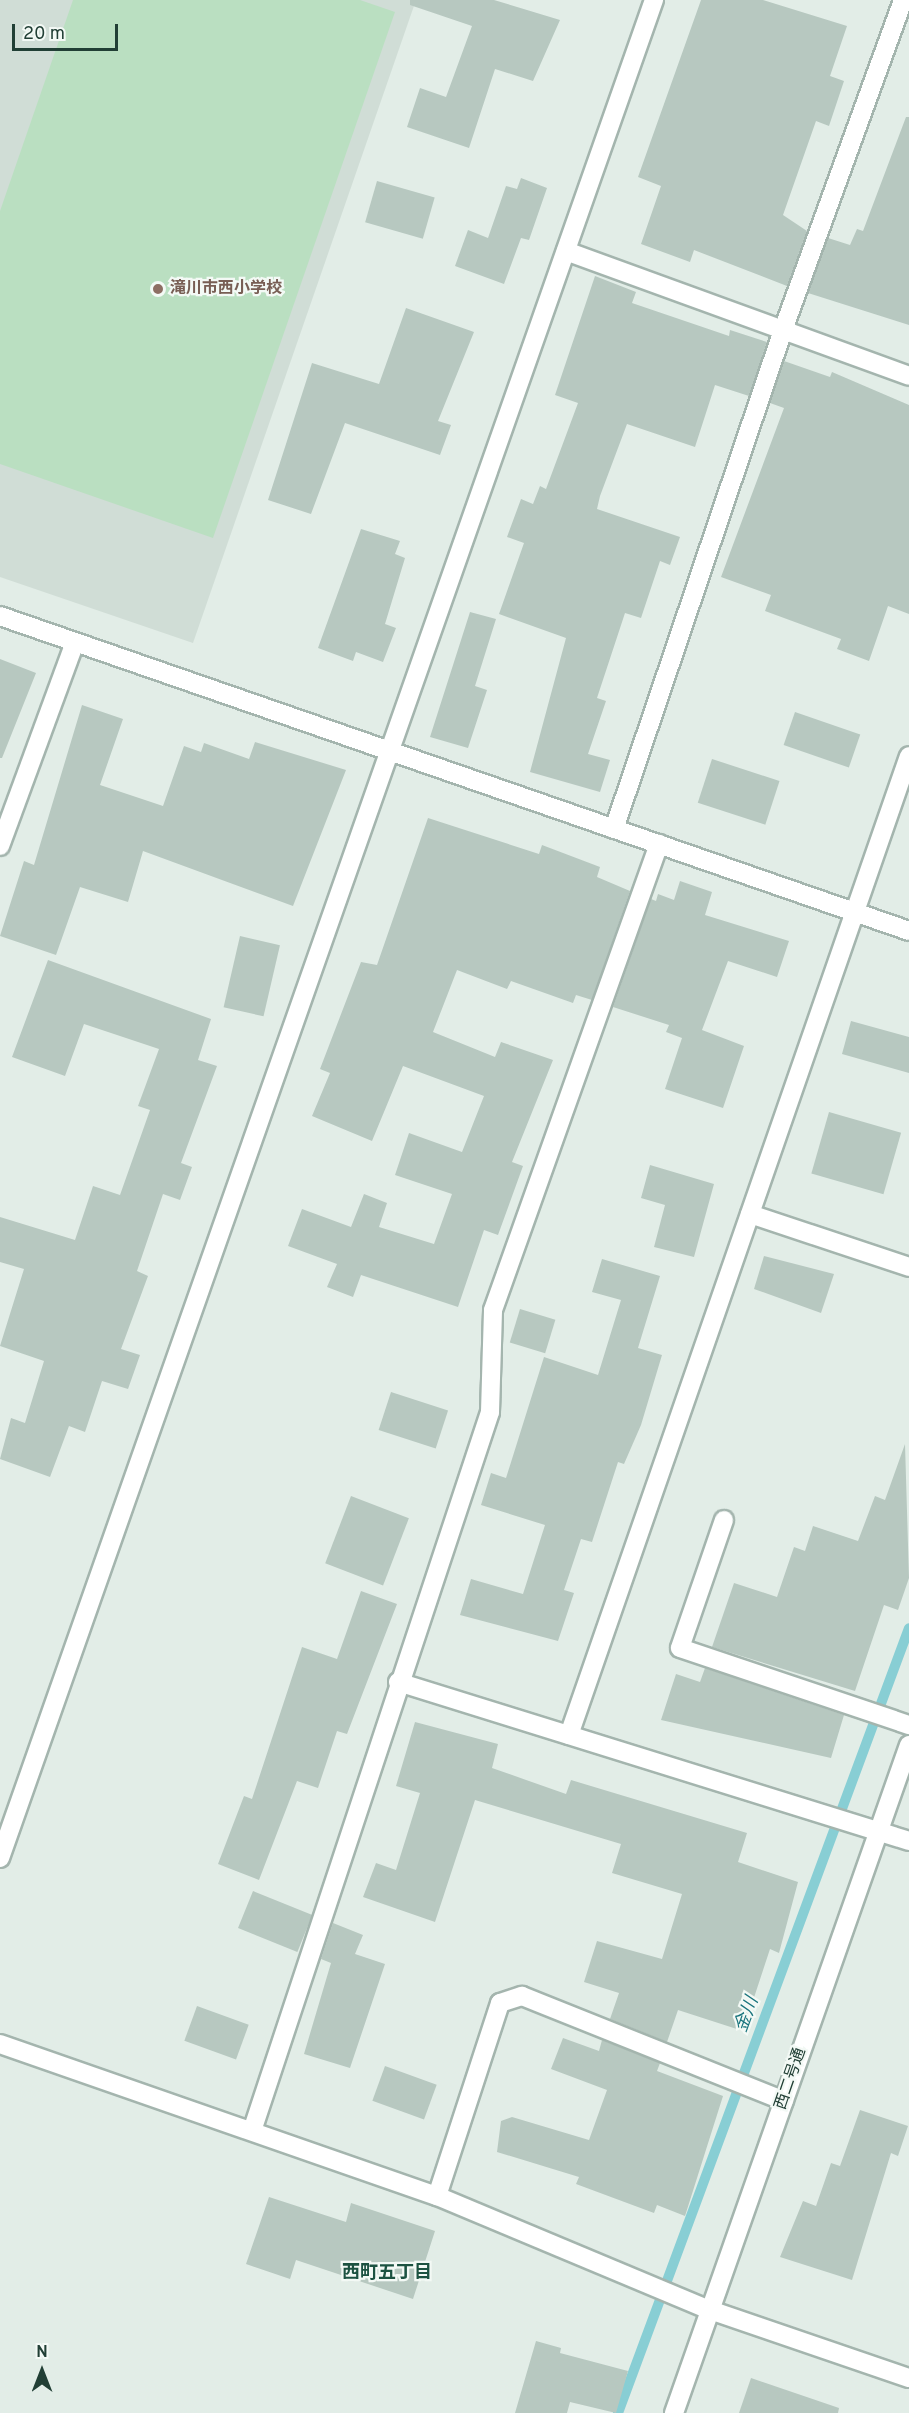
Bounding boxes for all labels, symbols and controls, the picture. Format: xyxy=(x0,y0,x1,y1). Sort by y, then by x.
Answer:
scale bar xyxy=(15,12,122,50)
text: 20 m xyxy=(23,23,65,46)
place label: 滝川市西小学校 xyxy=(170,279,282,299)
marker: 滝川市西小学校 xyxy=(151,282,165,296)
water label: 金川 xyxy=(732,1994,764,2036)
street label: 西二号通 xyxy=(772,2046,810,2112)
district label: 西町五丁目 xyxy=(342,2263,432,2285)
north arrow xyxy=(12,2341,72,2401)
text: N xyxy=(36,2343,48,2363)

